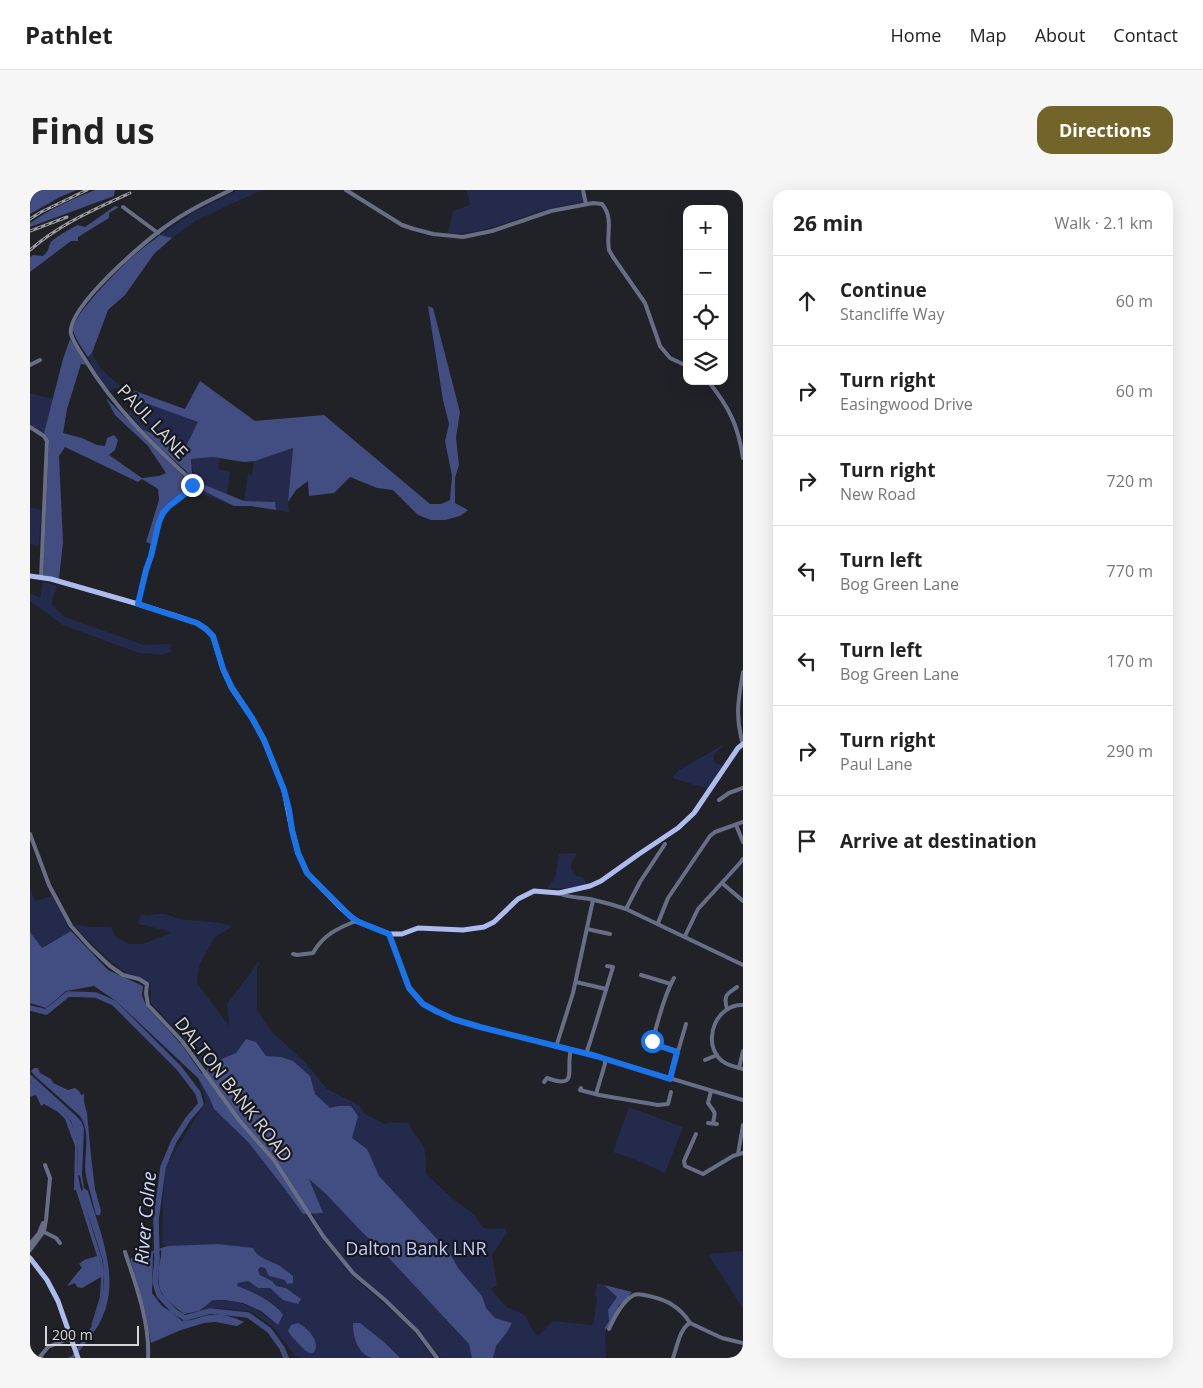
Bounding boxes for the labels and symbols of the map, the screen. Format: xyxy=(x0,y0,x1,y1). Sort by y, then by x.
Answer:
street label: PAUL LANE xyxy=(112,379,194,463)
route end xyxy=(181,474,204,497)
street label: DALTON BANK ROAD xyxy=(170,1012,298,1166)
route start xyxy=(641,1030,664,1053)
water label: River Colne xyxy=(128,1170,162,1266)
park label: Dalton Bank LNR xyxy=(345,1236,487,1260)
scale bar xyxy=(45,1323,139,1346)

